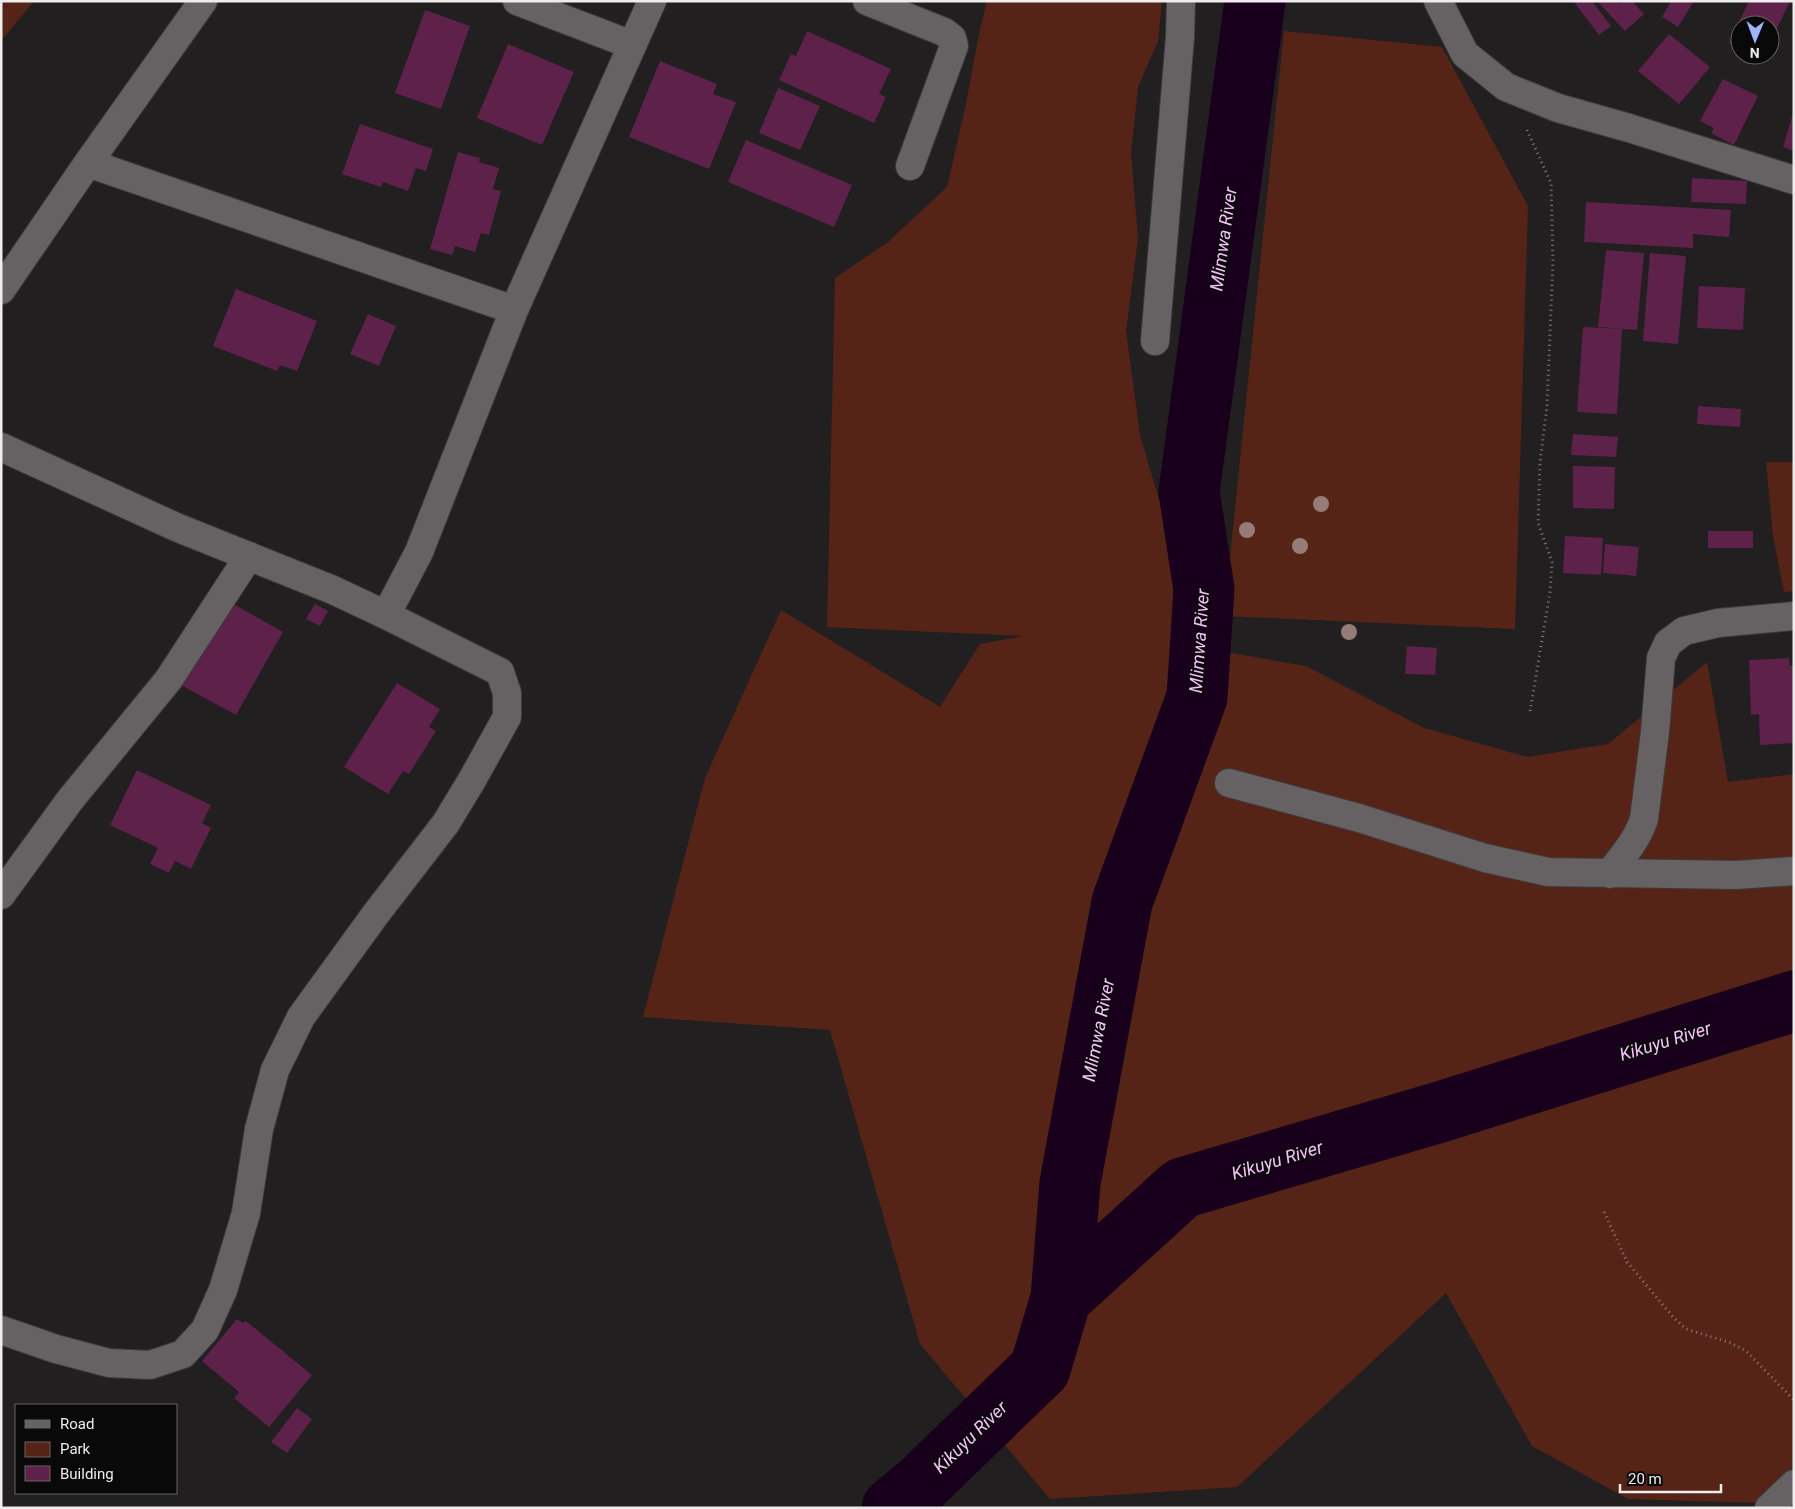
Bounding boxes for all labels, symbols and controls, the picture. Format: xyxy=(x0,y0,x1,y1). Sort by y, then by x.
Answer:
north arrow xyxy=(1730,15,1780,65)
text: N xyxy=(1750,45,1760,61)
water label: Mlimwa River xyxy=(1205,185,1241,292)
water label: Mlimwa River xyxy=(1185,587,1213,694)
water label: Mlimwa River xyxy=(1078,976,1118,1083)
water label: Kikuyu River xyxy=(1617,1017,1714,1065)
water label: Kikuyu River xyxy=(1229,1136,1326,1184)
water label: Kikuyu River xyxy=(929,1396,1012,1477)
legend xyxy=(15,1404,178,1494)
text: Road xyxy=(60,1415,94,1433)
text: Park xyxy=(60,1440,91,1458)
scale bar xyxy=(1620,1462,1721,1494)
text: Building xyxy=(60,1465,114,1483)
text: 20 m xyxy=(1628,1470,1662,1488)

